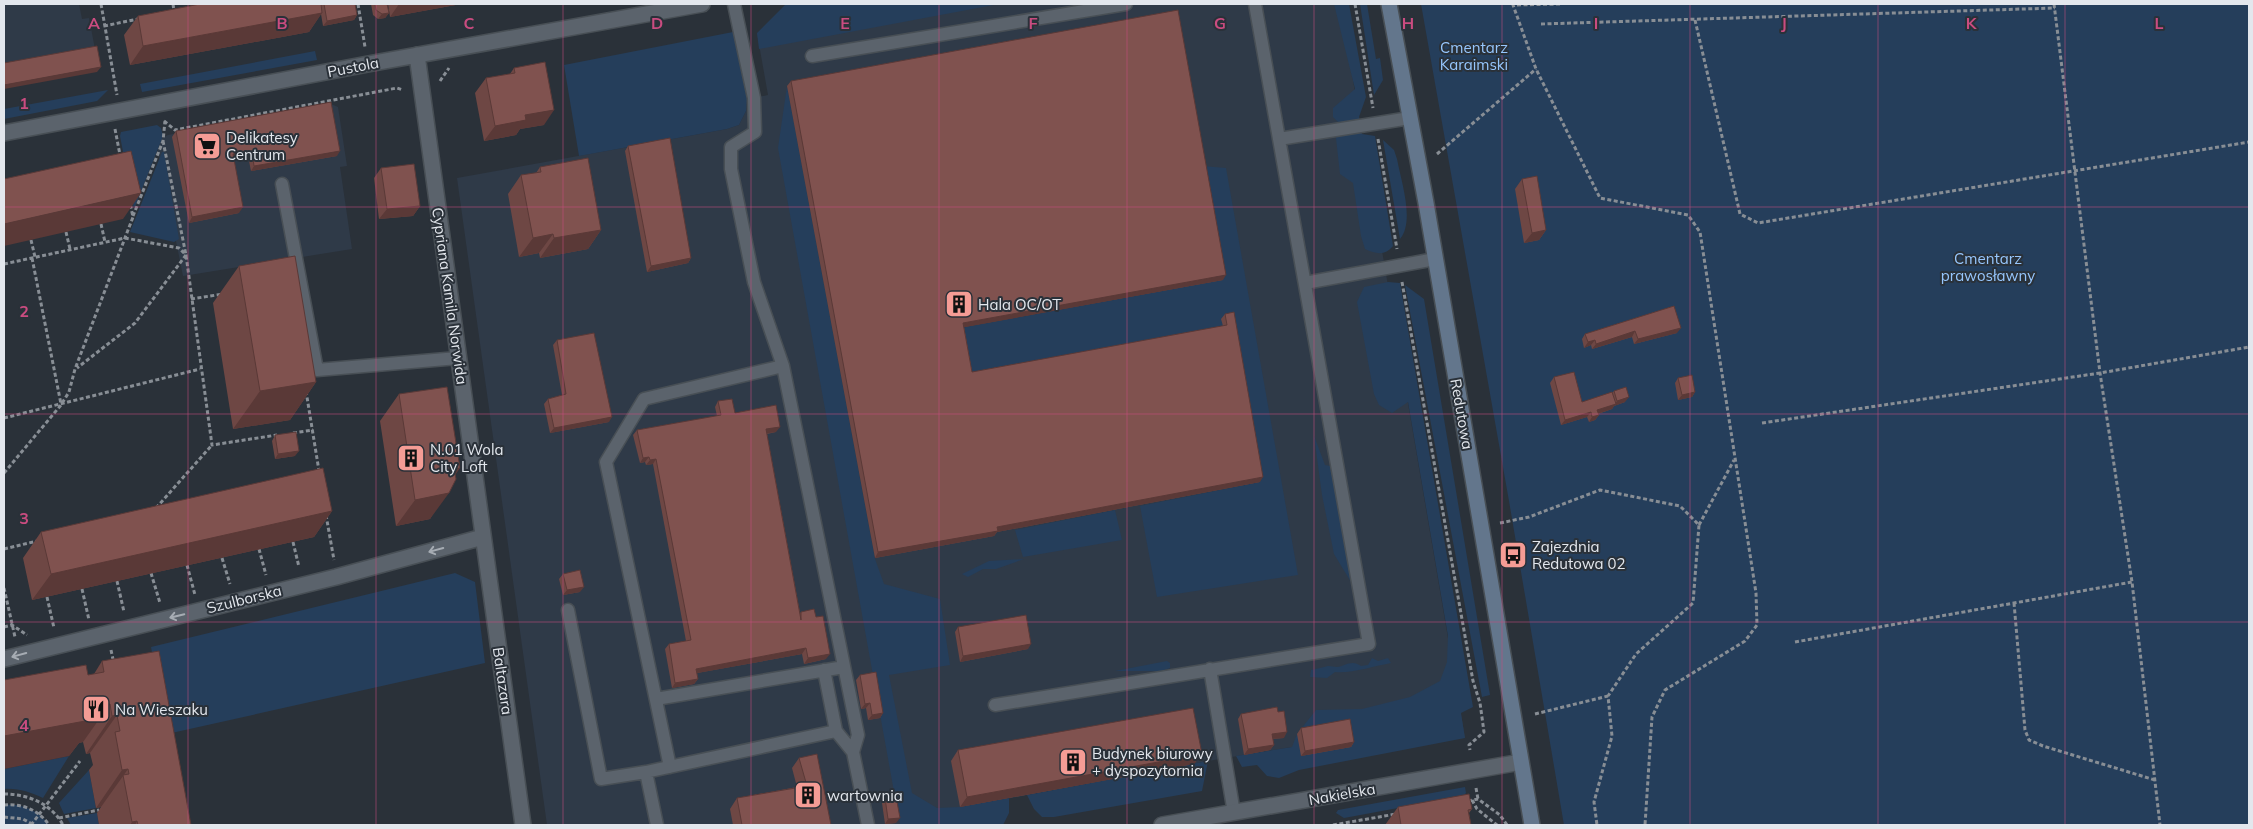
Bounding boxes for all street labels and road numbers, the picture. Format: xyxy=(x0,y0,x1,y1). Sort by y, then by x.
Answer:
street label: Pustola xyxy=(326,53,380,81)
street label: Cypriana Kamila Norwida xyxy=(428,206,472,386)
street label: Redutowa xyxy=(1446,377,1478,451)
street label: Szulborska xyxy=(205,581,283,617)
street label: Baltazara xyxy=(489,646,517,716)
street label: Nakielska xyxy=(1307,779,1377,809)

